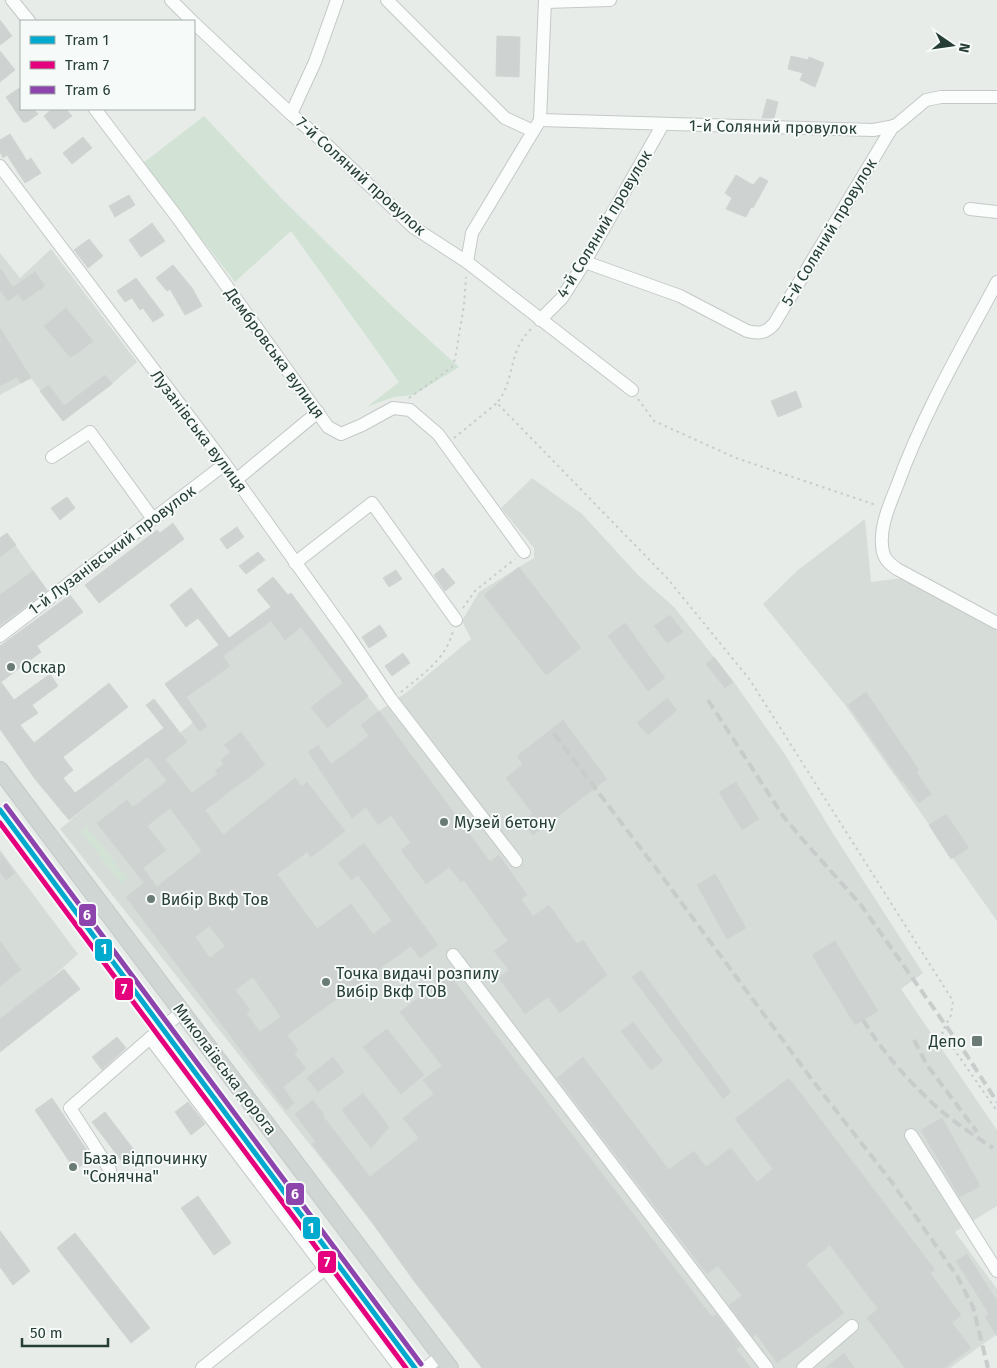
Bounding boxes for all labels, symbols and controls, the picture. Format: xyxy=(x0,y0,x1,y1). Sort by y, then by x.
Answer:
legend xyxy=(20,20,195,110)
north arrow xyxy=(927,20,977,70)
text: Tram 1 xyxy=(65,31,109,49)
text: N xyxy=(955,41,974,54)
text: Tram 7 xyxy=(65,56,110,74)
text: Tram 6 xyxy=(65,81,111,99)
street label: 7-й Соляний провулок xyxy=(292,113,430,240)
street label: 1-й Соляний провулок xyxy=(689,116,858,138)
street label: 4-й Соляний провулок xyxy=(552,146,656,301)
street label: 5-й Соляний провулок xyxy=(777,154,881,309)
street label: Дембровська вулиця xyxy=(221,283,329,422)
street label: Лузанівська вулиця xyxy=(147,366,251,496)
street label: 1-й Лузанівський провулок xyxy=(25,481,200,619)
place label: Оскар xyxy=(21,658,66,677)
marker: Оскар xyxy=(5,661,17,673)
place label: Музей бетону xyxy=(454,813,556,832)
marker: Музей бетону xyxy=(438,816,450,828)
place label: Вибір Вкф Тов xyxy=(161,890,269,909)
marker: Вибір Вкф Тов xyxy=(145,893,157,905)
line badge: 6 xyxy=(78,903,97,927)
text: 6 xyxy=(83,907,91,924)
line badge: 1 xyxy=(94,938,113,962)
text: 1 xyxy=(101,941,107,958)
place label: Точка видачі розпилу Вибір Вкф ТОВ xyxy=(336,964,499,1001)
marker: Точка видачі розпилу Вибір Вкф ТОВ xyxy=(320,976,332,988)
line badge: 7 xyxy=(114,977,134,1001)
text: 7 xyxy=(121,981,128,998)
street label: Миколаївська дорога xyxy=(169,1000,281,1138)
place label: Депо xyxy=(928,1032,966,1051)
marker: Депо xyxy=(970,1034,984,1048)
place label: База відпочинку "Сонячна" xyxy=(83,1149,207,1186)
marker: База відпочинку "Сонячна" xyxy=(67,1161,79,1173)
line badge: 6 xyxy=(285,1182,305,1206)
text: 6 xyxy=(291,1186,299,1203)
line badge: 1 xyxy=(302,1216,321,1240)
text: 1 xyxy=(308,1220,314,1237)
line badge: 7 xyxy=(317,1250,337,1274)
text: 7 xyxy=(324,1254,331,1271)
scale bar xyxy=(22,1316,109,1348)
text: 50 m xyxy=(30,1324,63,1342)

